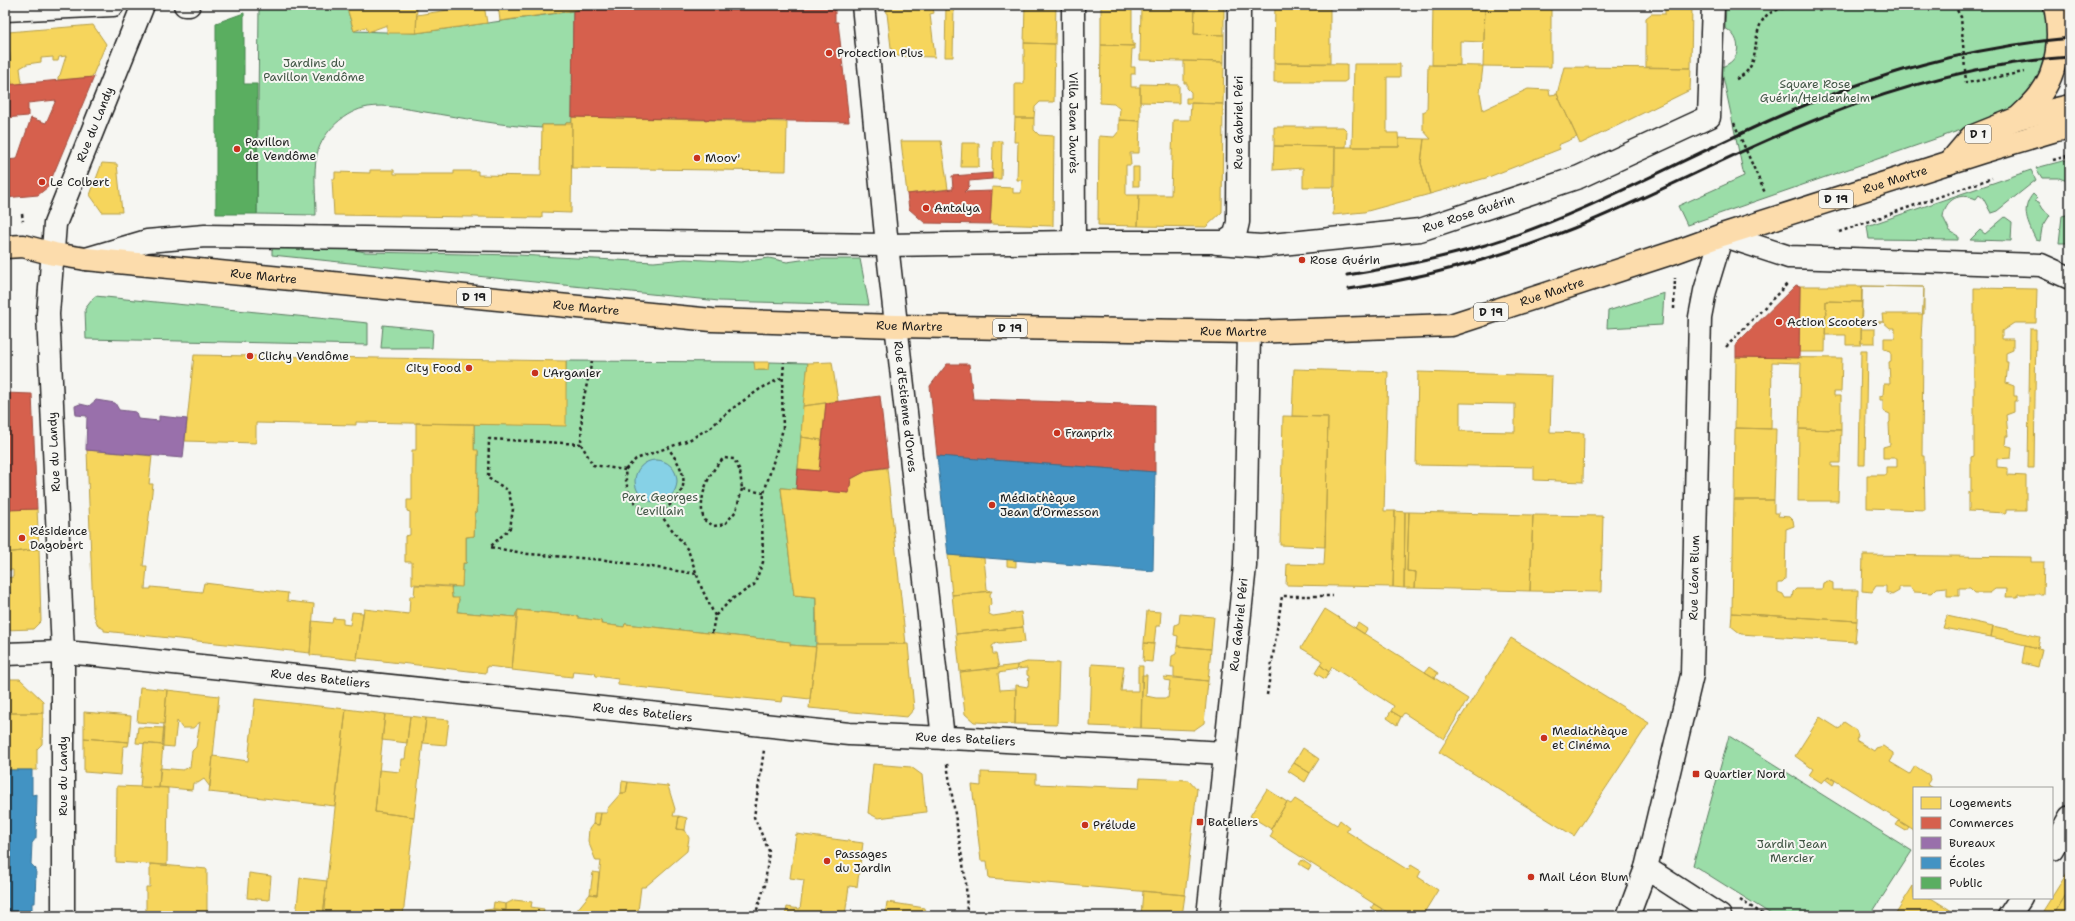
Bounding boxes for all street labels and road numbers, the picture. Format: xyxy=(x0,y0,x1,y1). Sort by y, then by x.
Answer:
street label: Villa Jean Jaurès xyxy=(1065,72,1082,174)
street label: Rue Gabriel Péri xyxy=(1230,75,1247,169)
street label: Rue du Landy xyxy=(73,84,117,164)
road number: D 1 xyxy=(1965,125,1991,143)
street label: Rue Martre xyxy=(1861,162,1930,197)
road number: D 19 xyxy=(1819,190,1853,208)
street label: Rue Rose Guérin xyxy=(1420,191,1516,237)
street label: Rue Martre xyxy=(230,265,298,288)
street label: Rue Martre xyxy=(1518,274,1586,310)
road number: D 19 xyxy=(457,288,491,306)
street label: Rue Martre xyxy=(552,297,620,319)
road number: D 19 xyxy=(1474,303,1508,321)
street label: Rue Martre xyxy=(876,317,943,335)
road number: D 19 xyxy=(993,319,1027,337)
street label: Rue Martre xyxy=(1200,323,1267,340)
street label: Rue d'Estienne d'Orves xyxy=(890,340,921,473)
street label: Rue du Landy xyxy=(44,412,64,492)
street label: Rue Léon Blum xyxy=(1685,535,1703,621)
street label: Rue Gabriel Péri xyxy=(1226,577,1252,672)
street label: Rue des Bateliers xyxy=(270,665,371,692)
street label: Rue des Bateliers xyxy=(592,699,694,726)
street label: Rue des Bateliers xyxy=(915,729,1016,749)
street label: Rue du Landy xyxy=(55,736,71,816)

